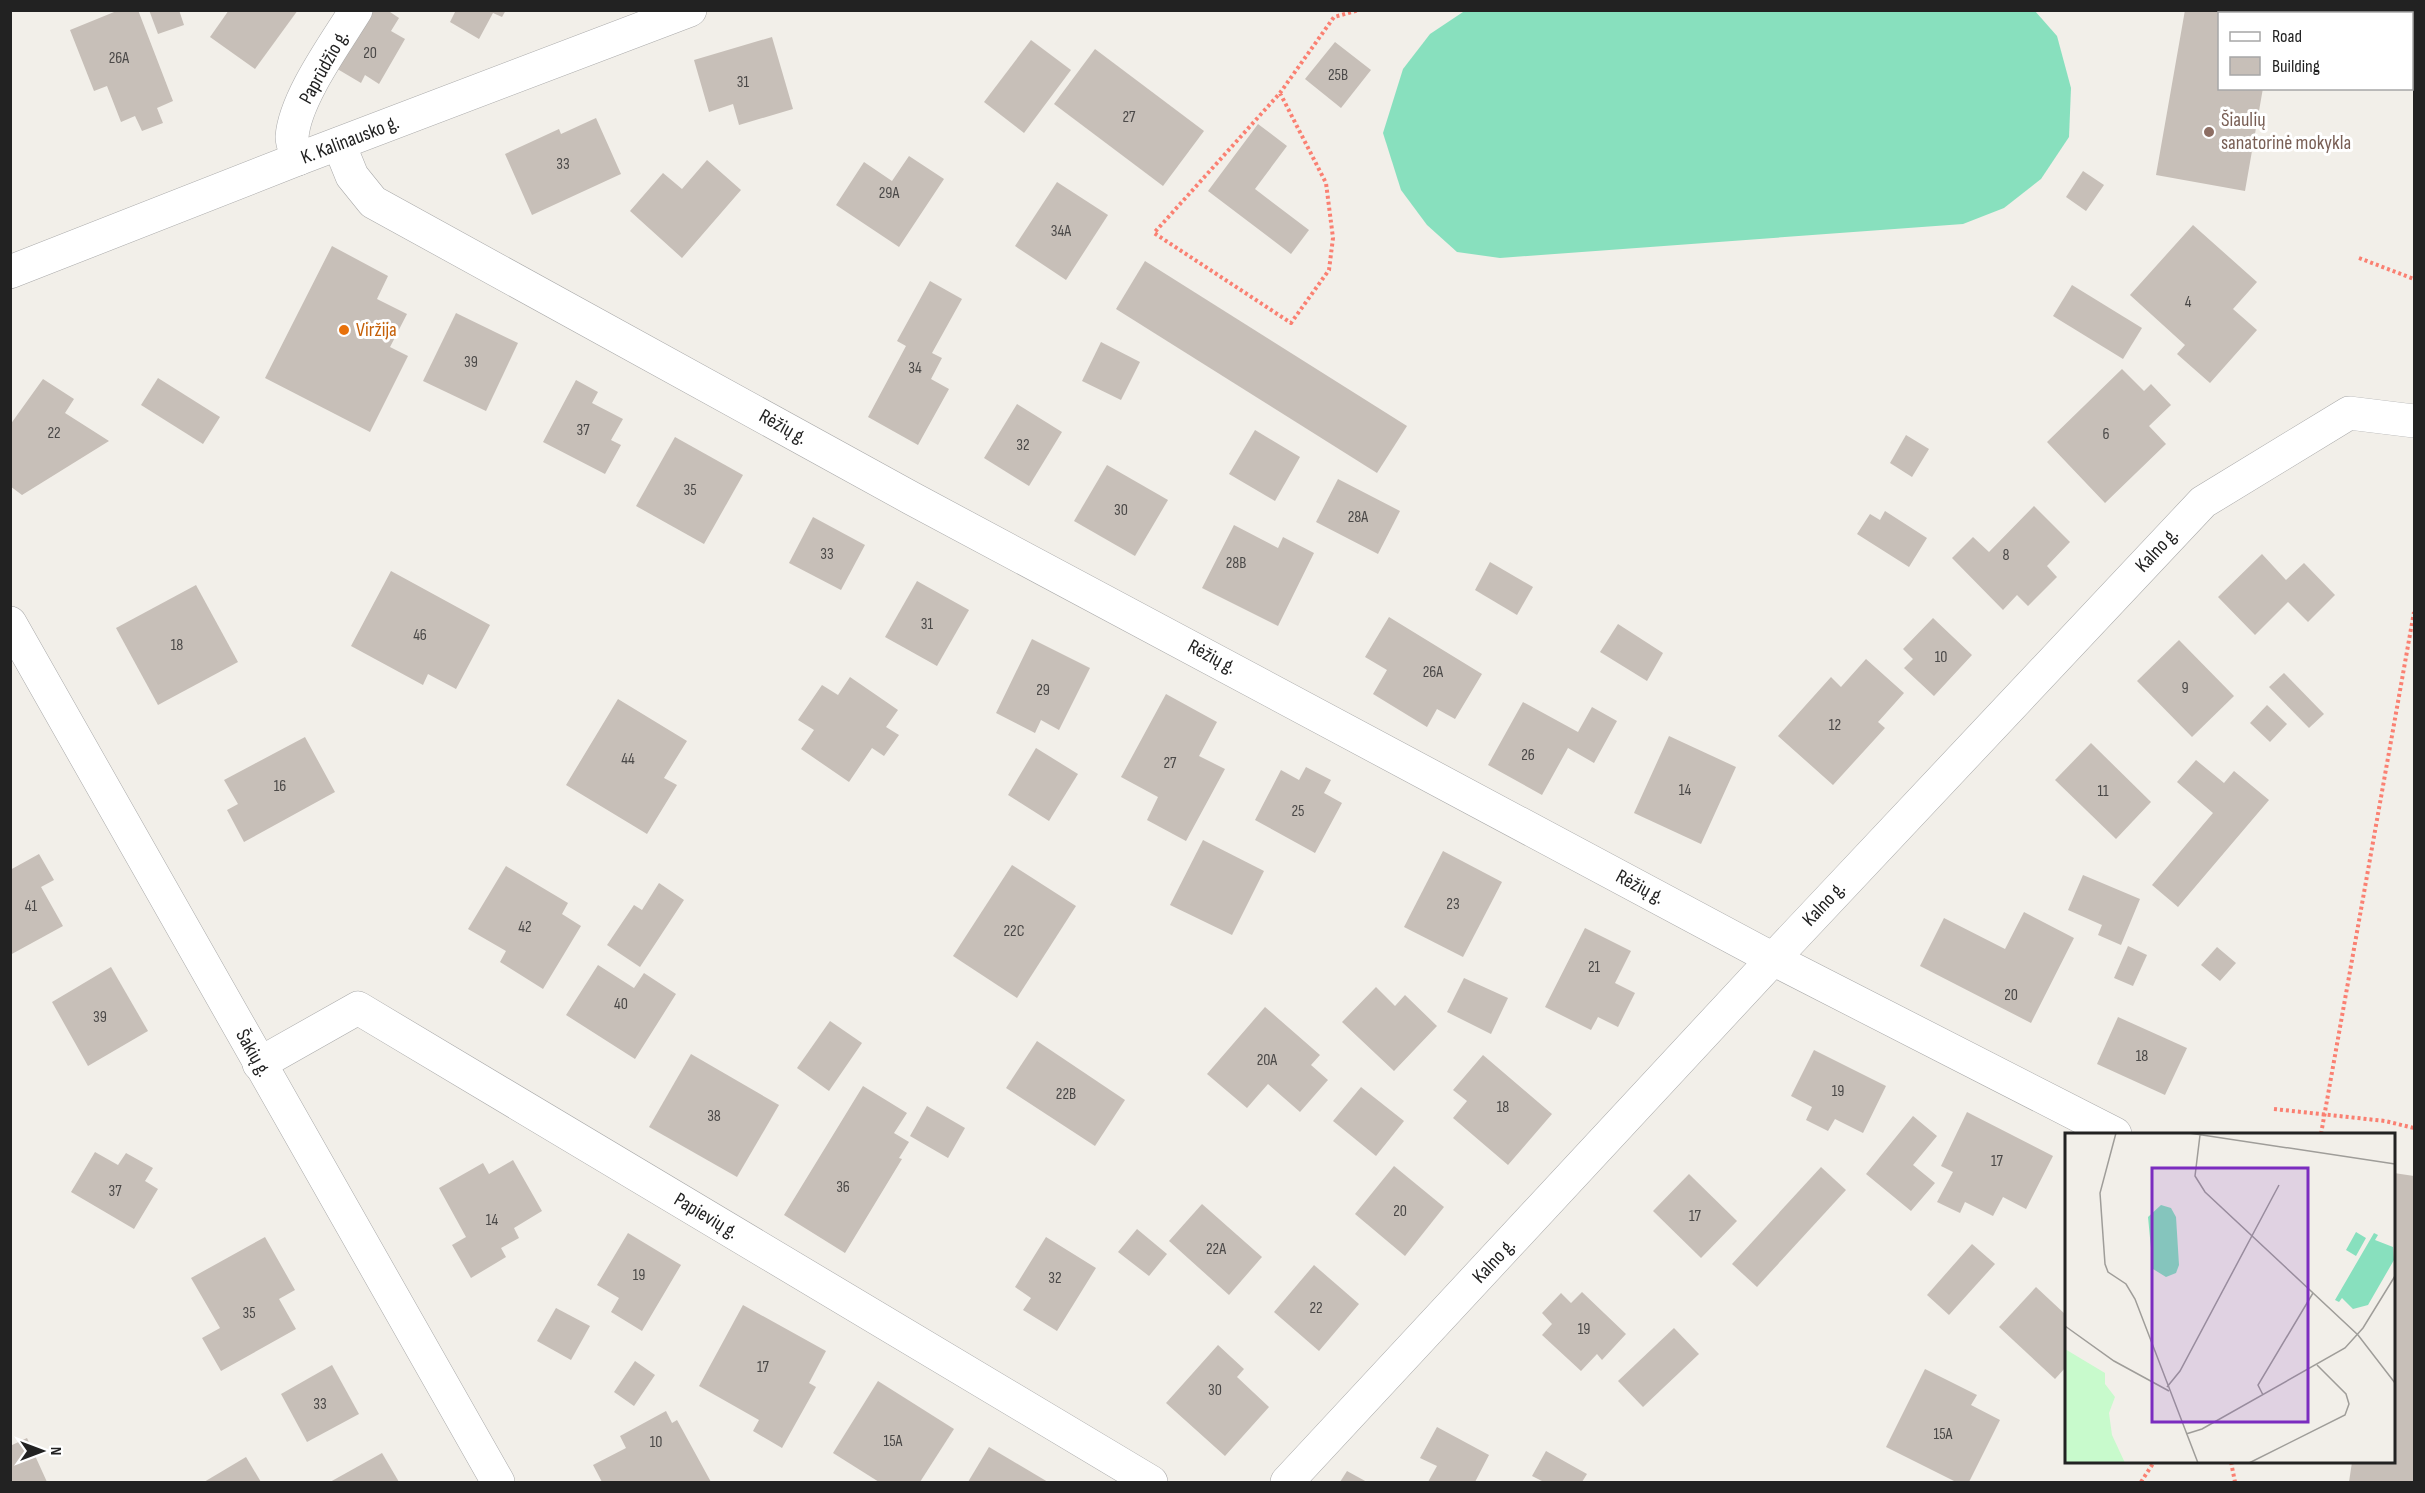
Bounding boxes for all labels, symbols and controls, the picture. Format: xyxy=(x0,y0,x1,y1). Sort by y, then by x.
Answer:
legend xyxy=(2218,12,2413,90)
street label: Paprūdžio g. xyxy=(294,26,354,108)
text: Road xyxy=(2272,26,2302,47)
house number: 20 xyxy=(363,44,377,63)
house number: 26A xyxy=(109,49,129,68)
text: Building xyxy=(2272,56,2320,77)
house number: 25B xyxy=(1328,66,1348,85)
house number: 31 xyxy=(737,73,750,92)
house number: 27 xyxy=(1122,108,1136,127)
place label: Šiaulių sanatorinė mokykla xyxy=(2221,108,2351,155)
street label: K. Kalinausko g. xyxy=(298,110,402,170)
marker: Šiaulių sanatorinė mokykla xyxy=(2202,125,2216,139)
house number: 33 xyxy=(556,155,570,174)
house number: 29A xyxy=(879,184,899,203)
house number: 34A xyxy=(1051,222,1071,241)
house number: 4 xyxy=(2185,293,2192,312)
place label: Viržija xyxy=(356,318,397,342)
marker: Viržija xyxy=(337,323,351,337)
house number: 39 xyxy=(464,353,478,372)
house number: 34 xyxy=(908,359,922,378)
street label: Rėžių g. xyxy=(755,404,811,450)
house number: 37 xyxy=(576,421,590,440)
house number: 22 xyxy=(47,424,61,443)
house number: 6 xyxy=(2102,425,2110,444)
house number: 32 xyxy=(1016,436,1030,455)
house number: 35 xyxy=(683,481,697,500)
house number: 30 xyxy=(1114,501,1128,520)
house number: 28A xyxy=(1348,508,1368,527)
street label: Kalno g. xyxy=(2130,523,2184,577)
house number: 33 xyxy=(820,545,834,564)
house number: 8 xyxy=(2002,546,2010,565)
house number: 28B xyxy=(1226,554,1246,573)
house number: 31 xyxy=(921,615,934,634)
house number: 46 xyxy=(413,626,427,645)
street label: Rėžių g. xyxy=(1184,634,1240,680)
house number: 18 xyxy=(171,636,183,655)
house number: 10 xyxy=(1935,648,1947,667)
house number: 26A xyxy=(1423,663,1443,682)
house number: 9 xyxy=(2181,679,2189,698)
house number: 29 xyxy=(1036,681,1050,700)
house number: 12 xyxy=(1829,716,1841,735)
house number: 26 xyxy=(1521,746,1535,765)
house number: 44 xyxy=(621,750,635,769)
house number: 27 xyxy=(1163,754,1177,773)
house number: 16 xyxy=(274,777,286,796)
house number: 14 xyxy=(1679,781,1691,800)
house number: 11 xyxy=(2097,782,2109,801)
house number: 25 xyxy=(1291,802,1305,821)
street label: Rėžių g. xyxy=(1612,864,1668,910)
street label: Kalno g. xyxy=(1797,877,1851,931)
house number: 23 xyxy=(1446,895,1460,914)
house number: 41 xyxy=(25,897,38,916)
house number: 42 xyxy=(518,918,532,937)
house number: 22C xyxy=(1004,922,1025,941)
house number: 21 xyxy=(1588,958,1601,977)
house number: 20 xyxy=(2004,986,2018,1005)
house number: 40 xyxy=(614,995,628,1014)
house number: 39 xyxy=(93,1008,107,1027)
street label: Šakių g. xyxy=(230,1025,276,1081)
house number: 18 xyxy=(2136,1047,2148,1066)
house number: 20A xyxy=(1257,1051,1277,1070)
house number: 19 xyxy=(1832,1082,1844,1101)
house number: 22B xyxy=(1056,1085,1076,1104)
house number: 18 xyxy=(1497,1098,1509,1117)
house number: 38 xyxy=(707,1107,721,1126)
inset map xyxy=(2065,1133,2395,1463)
house number: 17 xyxy=(1991,1152,2004,1171)
house number: 36 xyxy=(836,1178,850,1197)
house number: 37 xyxy=(108,1182,122,1201)
street label: Papievių g. xyxy=(670,1188,742,1244)
house number: 20 xyxy=(1393,1202,1407,1221)
house number: 17 xyxy=(1689,1207,1702,1226)
house number: 14 xyxy=(486,1211,498,1230)
street label: Kalno g. xyxy=(1467,1234,1521,1288)
house number: 22A xyxy=(1206,1240,1226,1259)
house number: 19 xyxy=(633,1266,645,1285)
house number: 32 xyxy=(1048,1269,1062,1288)
house number: 22 xyxy=(1309,1299,1323,1318)
house number: 35 xyxy=(242,1304,256,1323)
house number: 19 xyxy=(1578,1320,1590,1339)
house number: 17 xyxy=(757,1358,770,1377)
house number: 30 xyxy=(1208,1381,1222,1400)
house number: 33 xyxy=(313,1395,327,1414)
north arrow xyxy=(12,1421,72,1481)
house number: 15A xyxy=(1934,1425,1953,1444)
house number: 15A xyxy=(884,1432,903,1451)
house number: 10 xyxy=(650,1433,662,1452)
text: N xyxy=(46,1447,65,1455)

